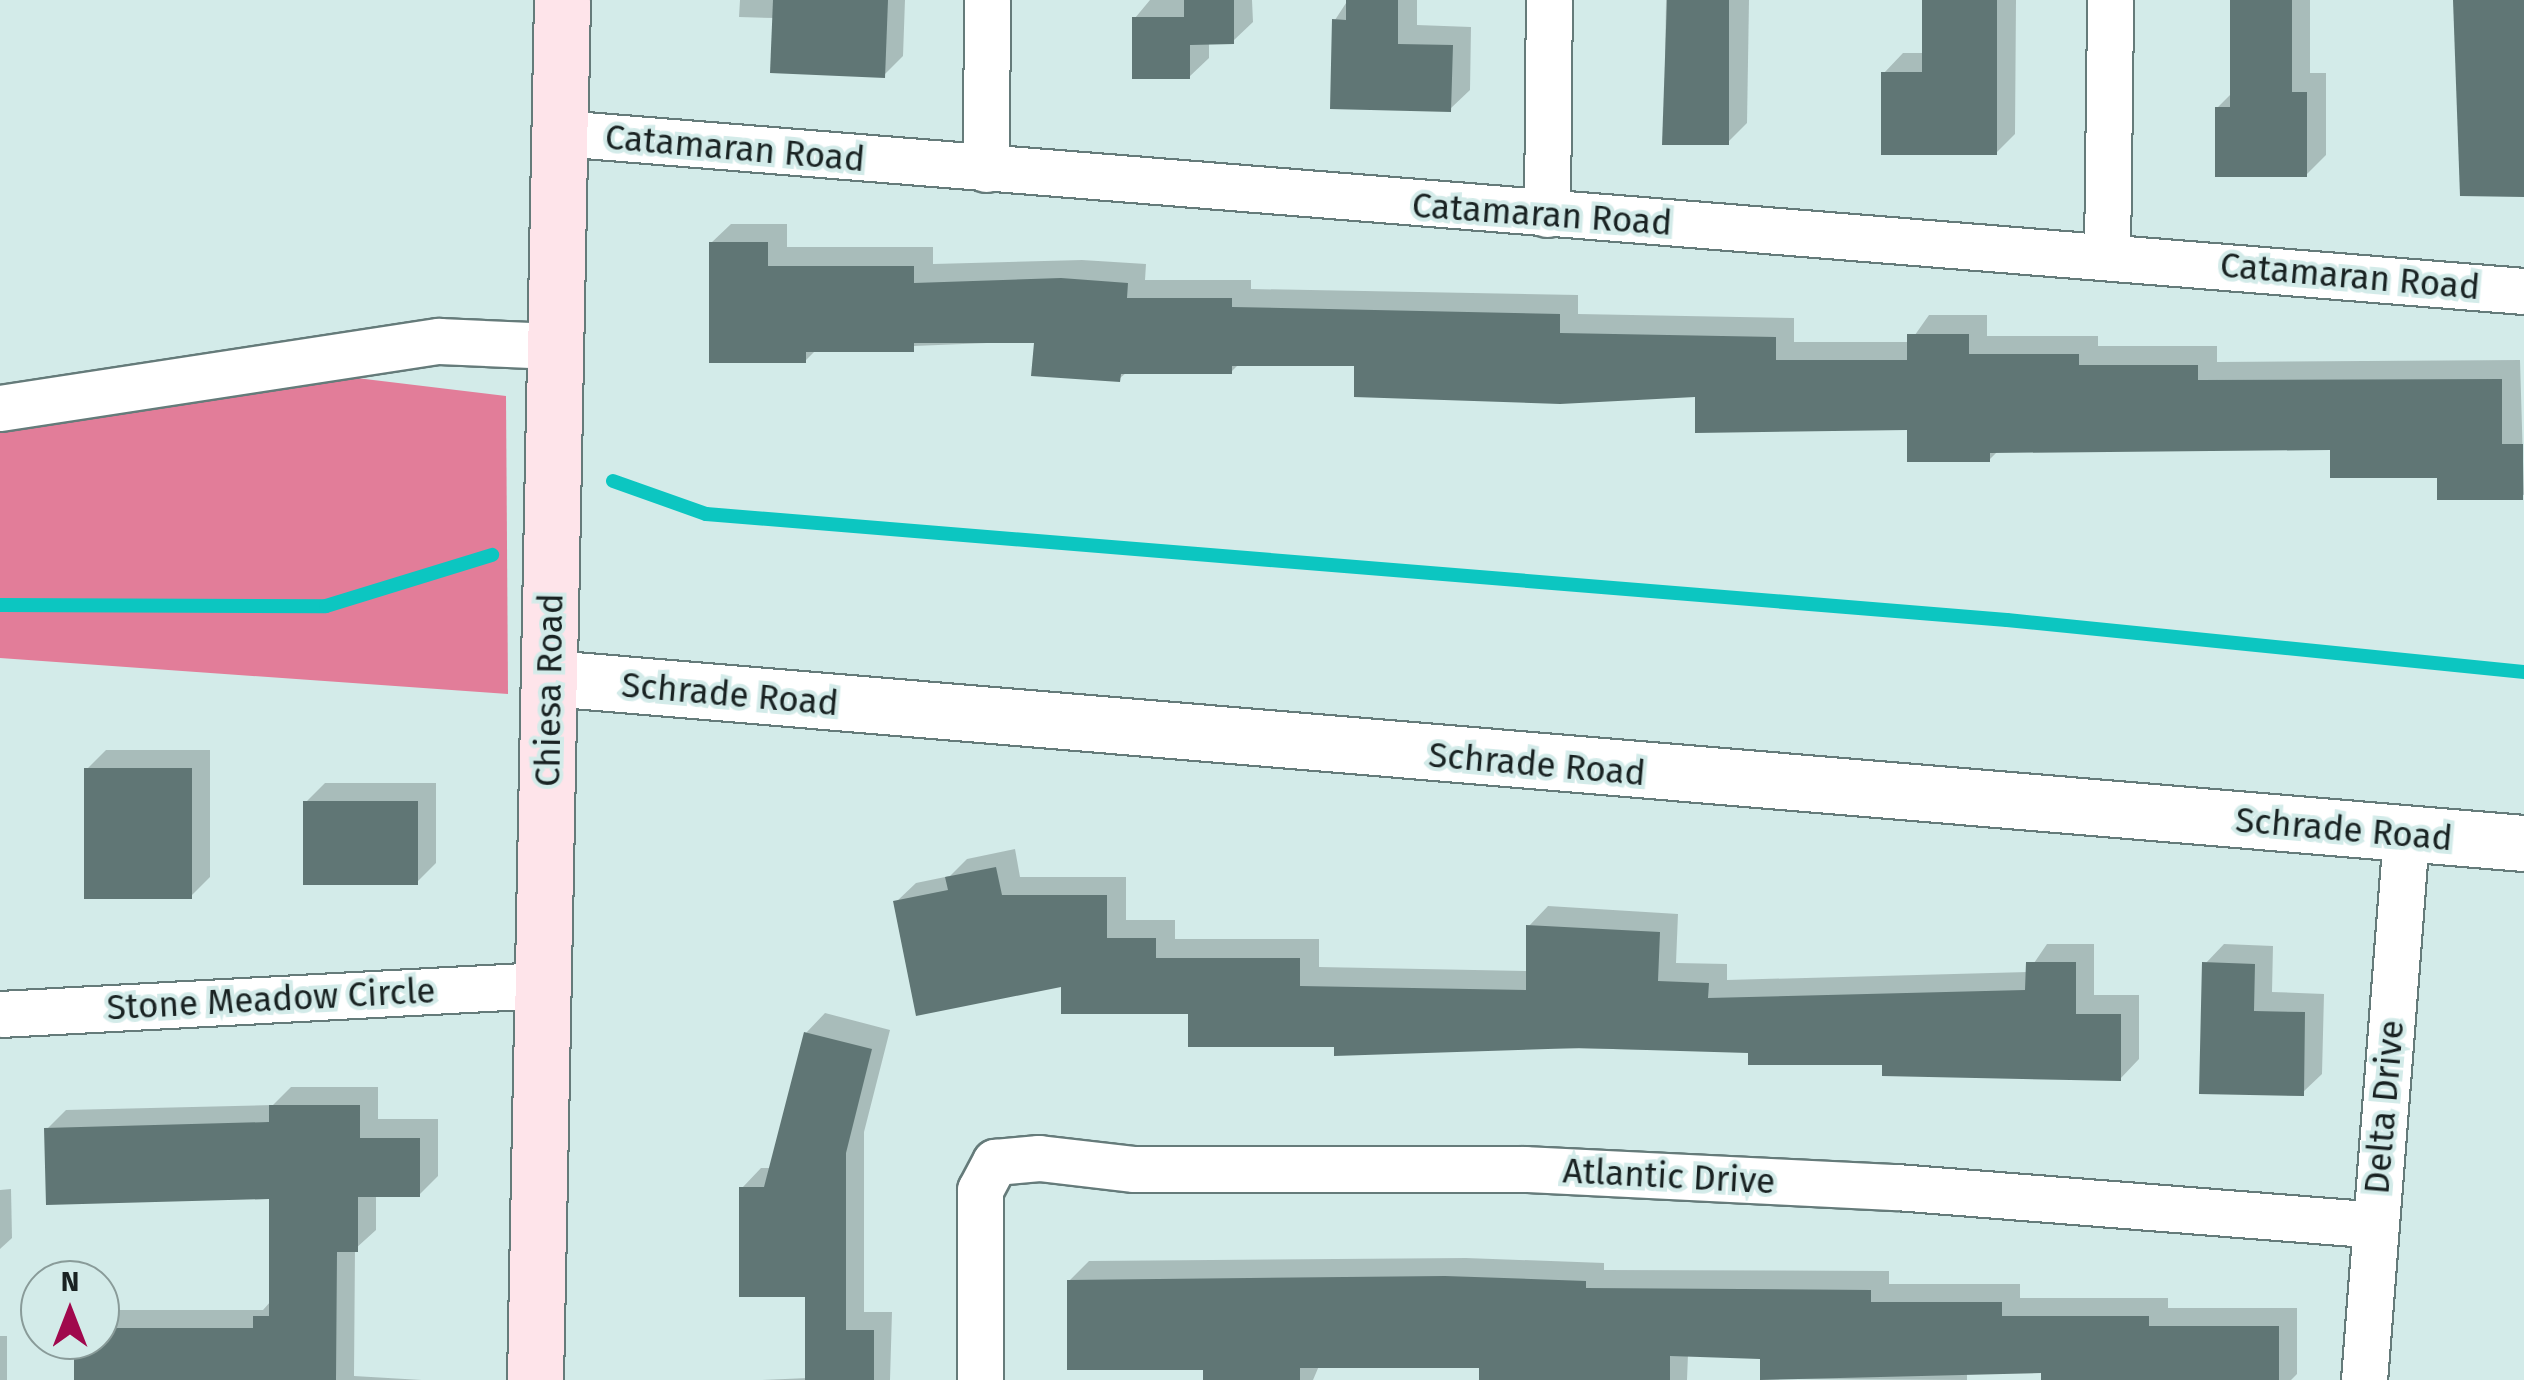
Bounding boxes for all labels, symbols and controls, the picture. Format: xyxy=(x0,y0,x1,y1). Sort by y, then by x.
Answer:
street label: Catamaran Road xyxy=(603,116,867,180)
street label: Catamaran Road xyxy=(1411,184,1673,244)
street label: Catamaran Road xyxy=(2218,244,2482,308)
street label: Chiesa Road xyxy=(526,593,572,787)
street label: Schrade Road xyxy=(620,664,840,724)
street label: Schrade Road xyxy=(1427,734,1647,794)
street label: Schrade Road xyxy=(2234,799,2454,859)
street label: Stone Meadow Circle xyxy=(106,969,436,1029)
street label: Delta Drive xyxy=(2355,1018,2413,1196)
street label: Atlantic Drive xyxy=(1562,1149,1776,1203)
north arrow xyxy=(20,1260,120,1360)
text: N xyxy=(61,1265,79,1298)

